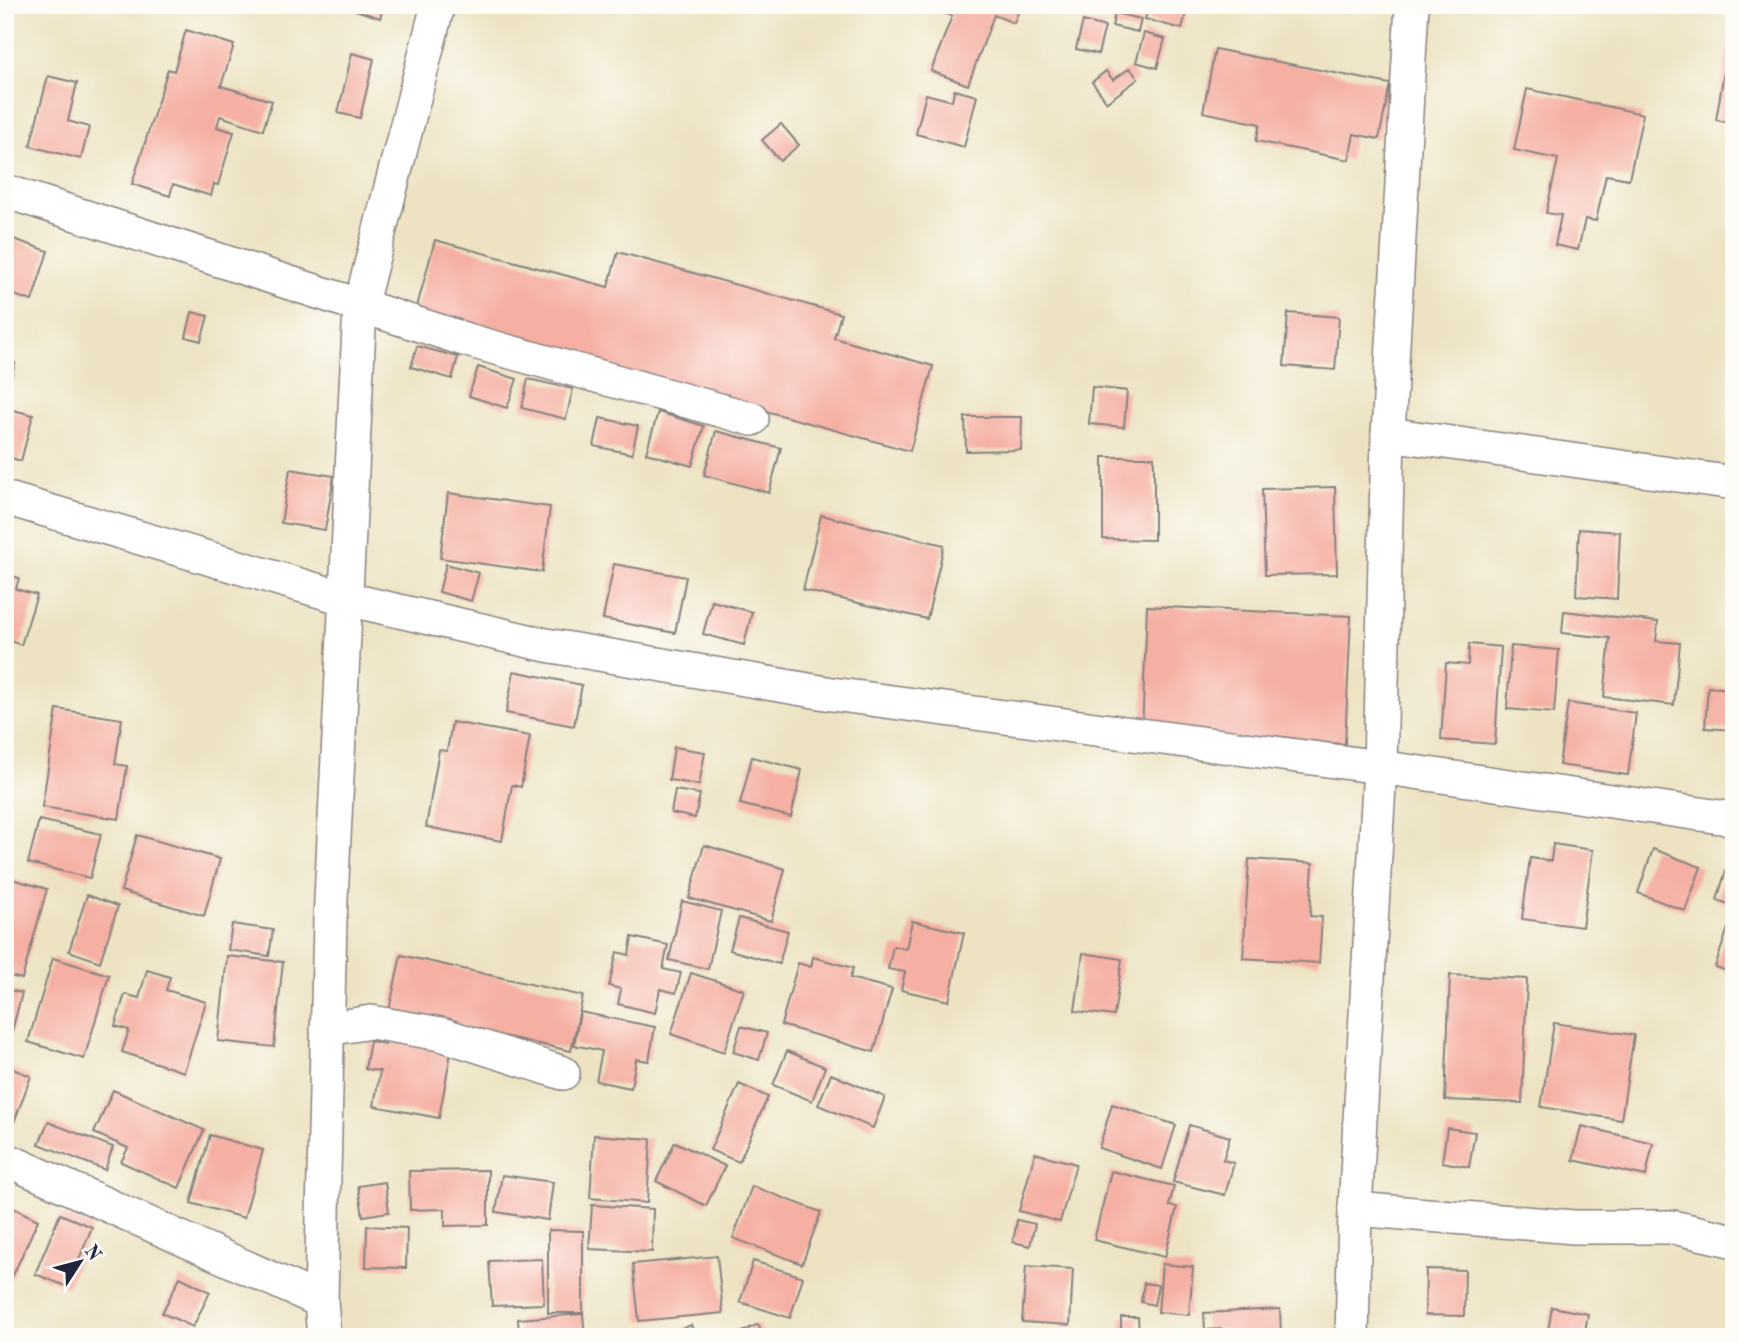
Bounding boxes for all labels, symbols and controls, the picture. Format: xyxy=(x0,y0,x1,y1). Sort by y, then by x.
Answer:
north arrow xyxy=(46,1226,116,1296)
text: N xyxy=(80,1242,104,1265)

